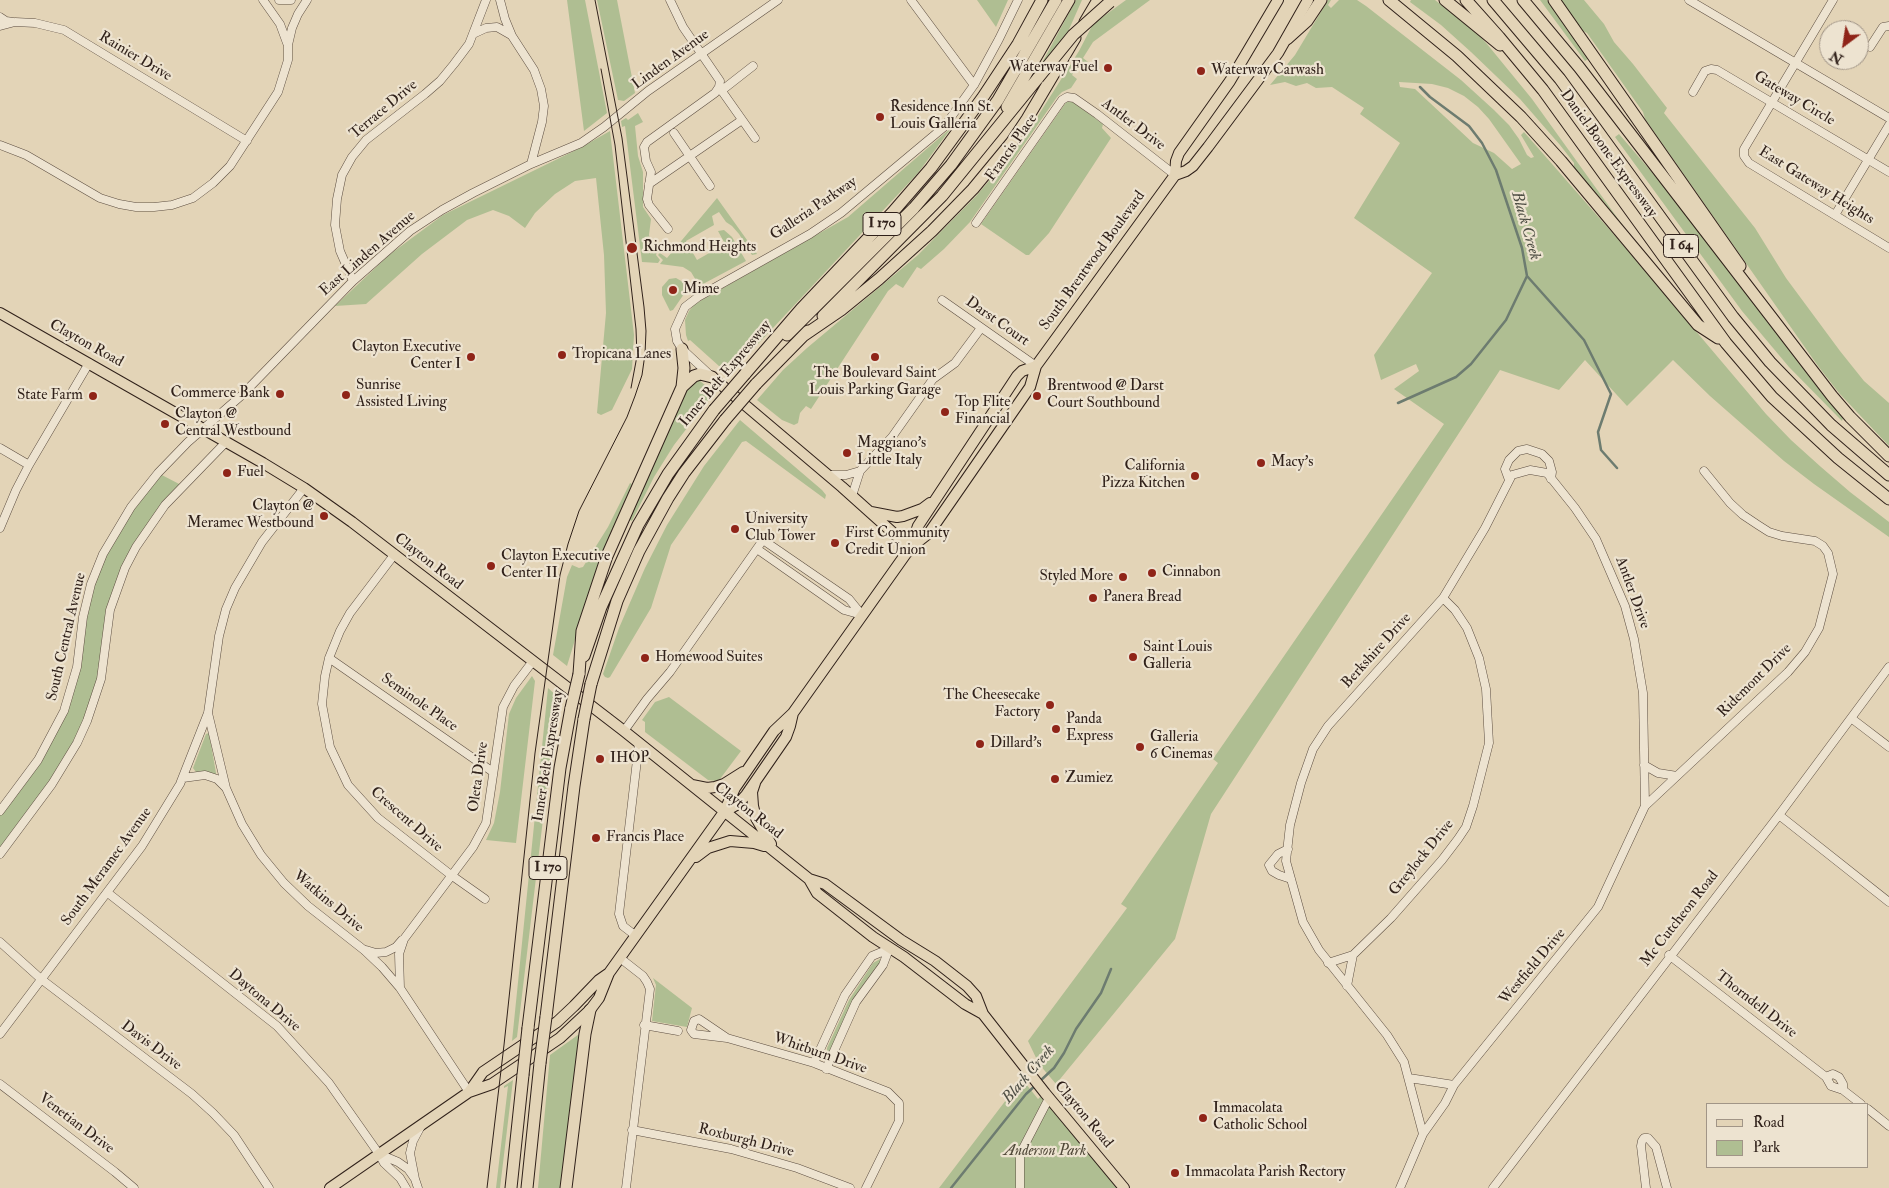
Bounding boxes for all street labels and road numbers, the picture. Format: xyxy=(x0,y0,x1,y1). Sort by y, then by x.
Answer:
street label: Linden Avenue xyxy=(629,26,713,94)
street label: Rainier Drive xyxy=(95,28,175,86)
street label: Gateway Circle xyxy=(1750,68,1838,130)
street label: Terrace Drive xyxy=(347,77,421,143)
street label: Daniel Boone Expressway xyxy=(1556,87,1660,221)
street label: Antler Drive xyxy=(1098,95,1168,155)
street label: Francis Place xyxy=(982,111,1042,185)
street label: East Gateway Heights xyxy=(1755,143,1877,229)
street label: Galleria Parkway xyxy=(767,173,861,245)
street label: South Brentwood Boulevard xyxy=(1036,188,1150,334)
street label: East Linden Avenue xyxy=(317,208,419,300)
road number: I 170 xyxy=(863,212,901,235)
road number: I 64 xyxy=(1664,235,1698,258)
street label: Darst Court xyxy=(962,294,1032,350)
street label: Clayton Road xyxy=(46,316,126,372)
street label: Inner Belt Expressway xyxy=(676,317,776,431)
street label: Clayton Road xyxy=(390,530,466,594)
street label: Antler Drive xyxy=(1611,555,1653,631)
street label: South Central Avenue xyxy=(43,571,91,703)
street label: Berkshire Drive xyxy=(1339,610,1415,692)
street label: Ridemont Drive xyxy=(1714,640,1796,722)
street label: Seminole Place xyxy=(377,670,461,736)
street label: Inner Belt Expressway xyxy=(530,689,568,823)
street label: Oleta Drive xyxy=(465,741,493,813)
street label: Clayton Road xyxy=(710,779,786,843)
street label: Crescent Drive xyxy=(366,784,446,856)
street label: South Meramec Avenue xyxy=(58,804,156,930)
street label: Greylock Drive xyxy=(1386,816,1458,900)
road number: I 170 xyxy=(529,856,567,880)
street label: Watkins Drive xyxy=(289,867,367,937)
street label: Mc Cutcheon Road xyxy=(1637,868,1723,970)
street label: Westfield Drive xyxy=(1496,925,1570,1009)
street label: Daytona Drive xyxy=(224,966,304,1036)
street label: Thorndell Drive xyxy=(1712,968,1800,1042)
street label: Davis Drive xyxy=(117,1017,185,1075)
street label: Whitburn Drive xyxy=(771,1030,869,1078)
street label: Clayton Road xyxy=(1050,1078,1116,1152)
street label: Venetian Drive xyxy=(35,1090,117,1158)
street label: Roxburgh Drive xyxy=(696,1120,796,1162)

